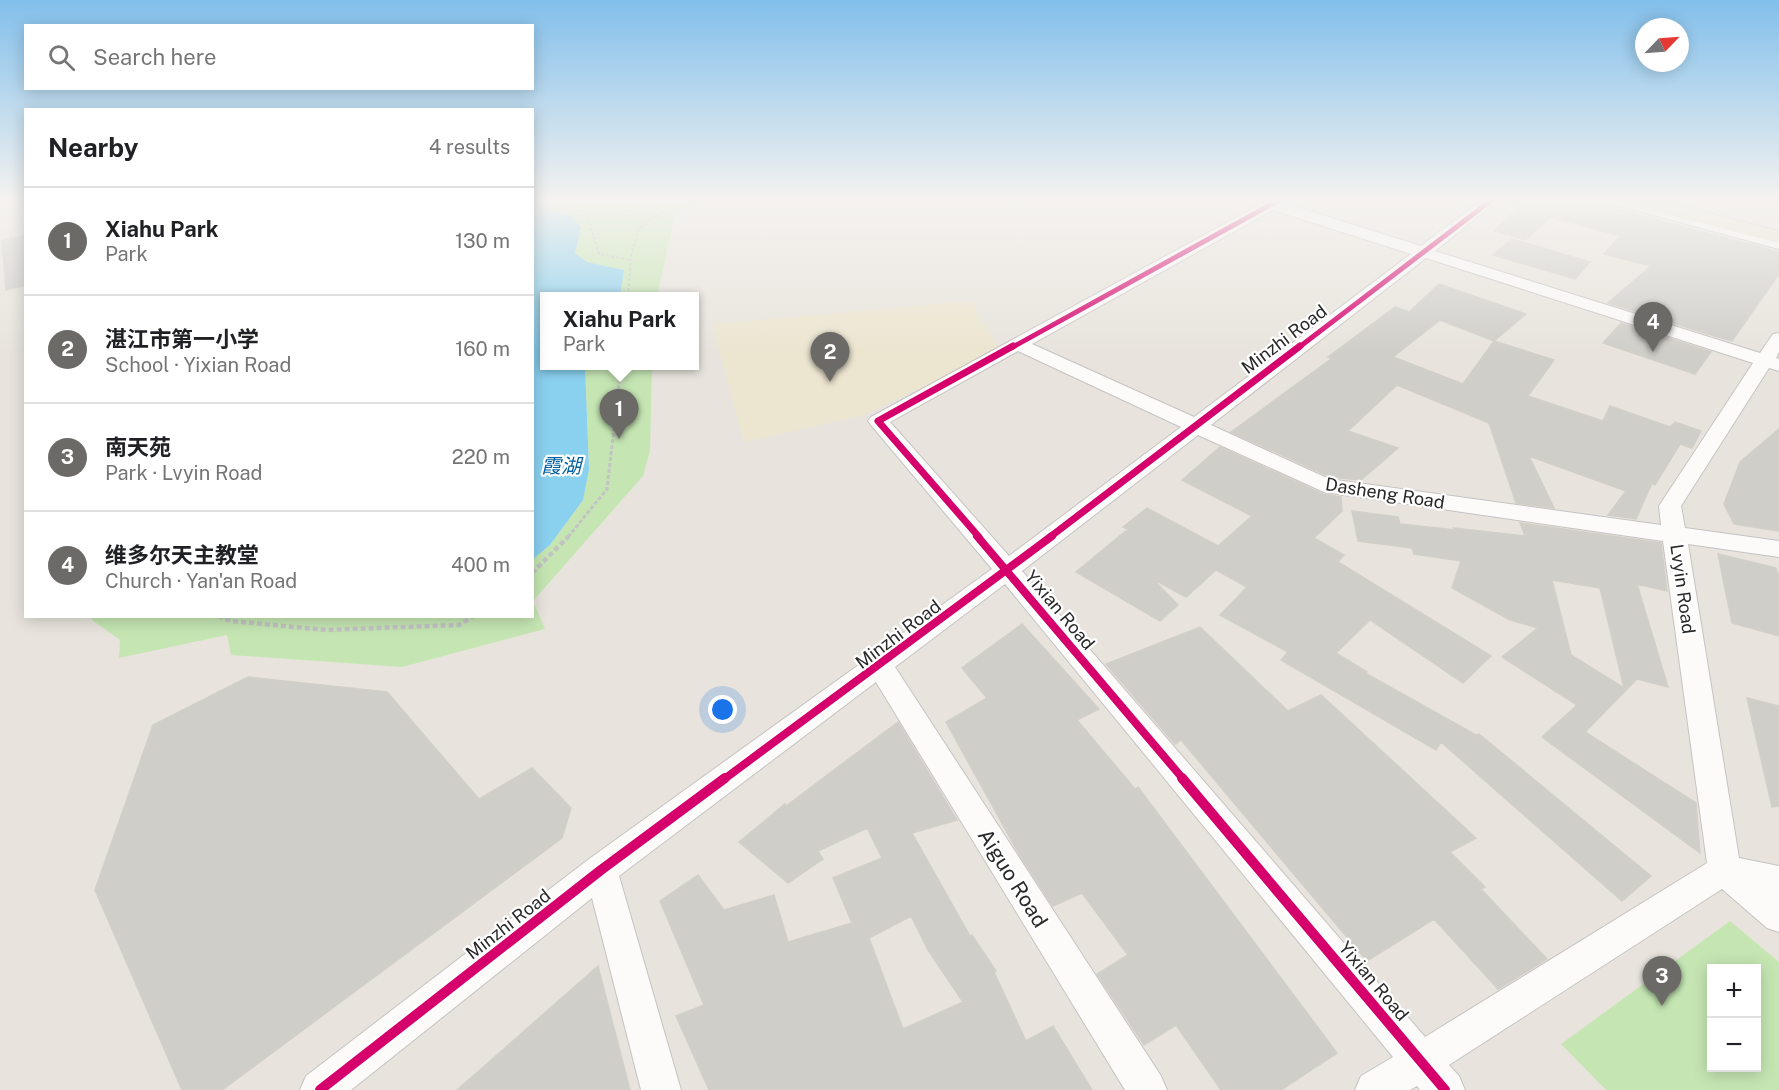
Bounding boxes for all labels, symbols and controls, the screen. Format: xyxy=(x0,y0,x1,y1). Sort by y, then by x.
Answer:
north arrow xyxy=(1635,18,1689,72)
search box xyxy=(24,24,534,90)
icon: search xyxy=(45,41,78,74)
text: Search here xyxy=(93,44,217,70)
text: Nearby xyxy=(48,132,138,163)
text: 4 results xyxy=(429,135,510,159)
text: Xiahu Park xyxy=(105,216,218,242)
text: 1 xyxy=(63,229,72,253)
text: 130 m xyxy=(455,229,510,253)
text: Park xyxy=(105,242,148,266)
popup xyxy=(540,292,699,370)
street label: Minzhi Road xyxy=(1237,300,1331,378)
pin: 4 xyxy=(1634,302,1672,352)
text: Xiahu Park xyxy=(563,306,676,332)
text: 湛江市第一小学 xyxy=(105,326,259,352)
text: Park xyxy=(563,332,605,356)
pin: 2 xyxy=(810,332,850,382)
text: 2 xyxy=(61,337,74,361)
text: 160 m xyxy=(455,337,510,361)
text: School · Yixian Road xyxy=(105,353,291,377)
pin: 1 xyxy=(600,390,638,439)
text: 南天苑 xyxy=(105,434,171,460)
text: 3 xyxy=(61,445,74,469)
text: 220 m xyxy=(452,445,510,469)
water label: 霞湖 xyxy=(541,454,584,478)
text: Park · Lvyin Road xyxy=(105,461,262,485)
street label: Dasheng Road xyxy=(1324,473,1446,513)
text: 维多尔天主教堂 xyxy=(105,542,259,568)
street label: Lvyin Road xyxy=(1666,543,1700,635)
text: 4 xyxy=(61,553,74,577)
text: 400 m xyxy=(451,553,510,577)
street label: Yixian Road xyxy=(1021,566,1099,654)
text: Church · Yan'an Road xyxy=(105,569,297,593)
street label: Minzhi Road xyxy=(851,595,945,673)
your location xyxy=(708,695,737,724)
street label: Aiguo Road xyxy=(973,824,1053,932)
street label: Minzhi Road xyxy=(462,885,554,963)
street label: Yixian Road xyxy=(1335,937,1413,1025)
pin: 3 xyxy=(1642,956,1682,1006)
map controls xyxy=(1707,964,1761,1072)
button: + xyxy=(1707,964,1761,1018)
button: − xyxy=(1707,1018,1761,1072)

